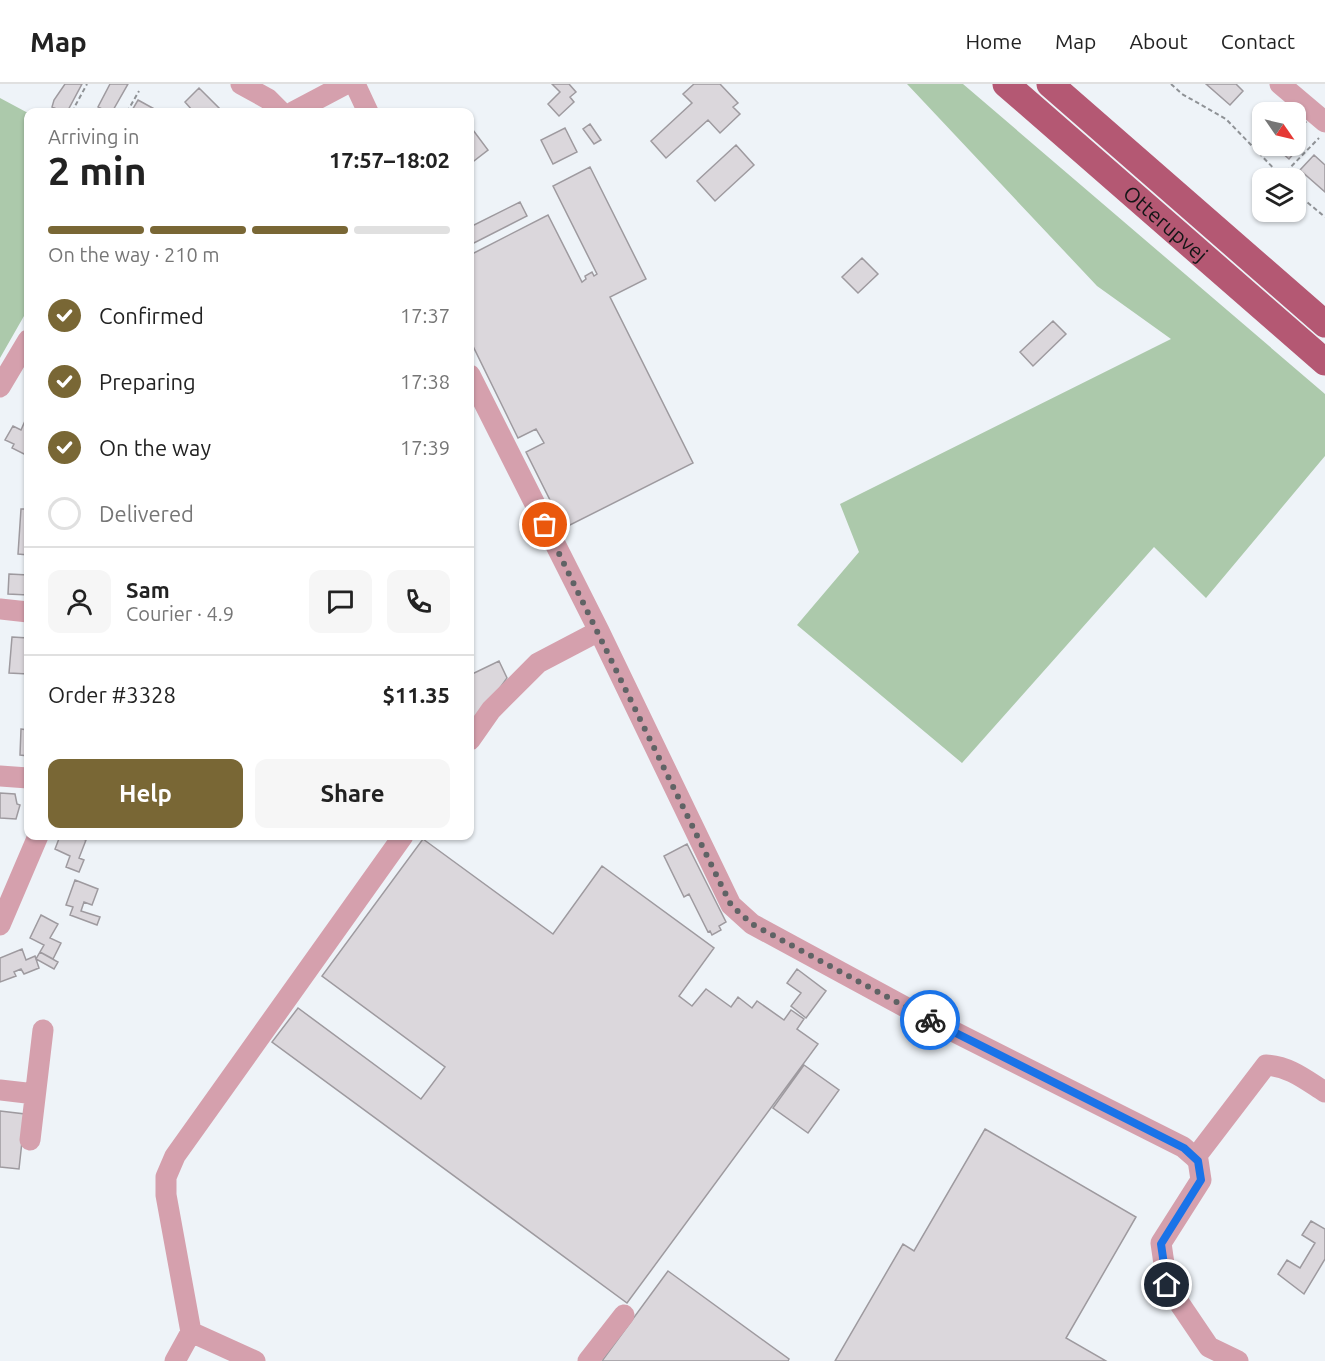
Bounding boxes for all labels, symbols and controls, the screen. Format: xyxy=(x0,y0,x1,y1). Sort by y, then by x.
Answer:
text: Map xyxy=(30,26,87,57)
text: Home xyxy=(965,29,1022,53)
text: Map xyxy=(1055,29,1096,53)
text: About xyxy=(1129,29,1188,53)
text: Contact xyxy=(1221,29,1295,53)
north arrow xyxy=(1252,102,1306,156)
map controls xyxy=(1252,102,1306,222)
text: Arriving in xyxy=(48,125,139,148)
text: 17:57–18:02 xyxy=(329,147,450,172)
text: 2 min xyxy=(48,149,147,192)
button: layers xyxy=(1252,168,1306,222)
street label: Otterupvej xyxy=(1119,180,1213,266)
text: On the way · 210 m xyxy=(48,243,220,266)
icon: check xyxy=(48,299,81,332)
text: Confirmed xyxy=(99,303,204,328)
text: 17:37 xyxy=(400,304,450,327)
icon: check xyxy=(48,365,81,398)
text: Preparing xyxy=(99,369,196,394)
text: 17:38 xyxy=(400,370,450,393)
icon: check xyxy=(48,431,81,464)
text: On the way xyxy=(99,435,211,460)
text: 17:39 xyxy=(400,436,450,459)
pin xyxy=(519,499,570,550)
text: Delivered xyxy=(99,501,194,526)
icon: bag xyxy=(528,508,561,541)
button: person xyxy=(48,570,111,633)
button: chat xyxy=(309,570,372,633)
button: phone xyxy=(387,570,450,633)
text: Sam xyxy=(126,577,170,602)
text: Courier · 4.9 xyxy=(126,602,234,625)
text: Order #3328 xyxy=(48,682,176,707)
text: $11.35 xyxy=(383,682,450,707)
button: Help xyxy=(48,759,243,828)
button: Share xyxy=(255,759,450,828)
courier xyxy=(900,990,960,1050)
icon: bike xyxy=(914,1004,947,1037)
pin xyxy=(1141,1259,1192,1310)
icon: home xyxy=(1150,1268,1183,1301)

